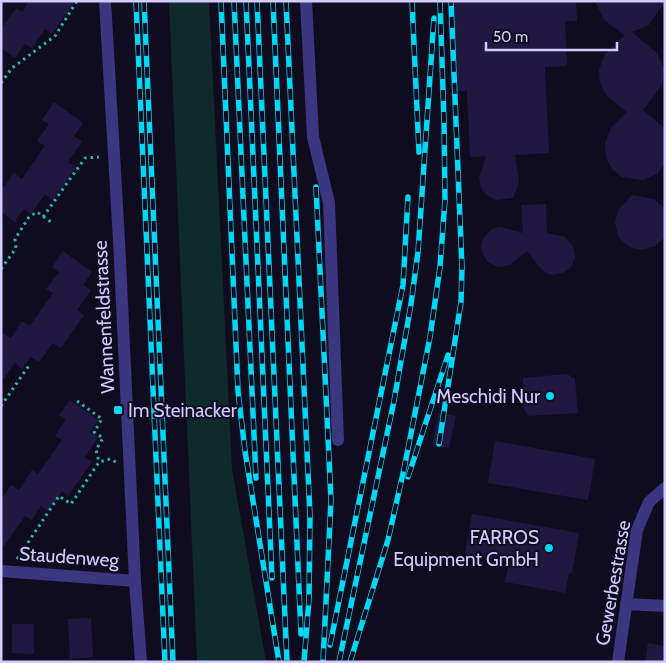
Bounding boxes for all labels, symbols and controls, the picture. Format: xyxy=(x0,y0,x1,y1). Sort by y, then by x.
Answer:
scale bar xyxy=(486,20,617,52)
text: 50 m xyxy=(493,28,528,46)
street label: Wannenfeldstrasse xyxy=(88,240,119,394)
place label: Meschidi Nur xyxy=(436,385,540,408)
marker: Meschidi Nur xyxy=(544,390,556,402)
place label: Im Steinacker xyxy=(128,399,237,422)
marker: Im Steinacker xyxy=(112,404,124,416)
street label: Gewerbestrasse xyxy=(591,518,635,647)
place label: FARROS Equipment GmbH xyxy=(393,526,539,571)
street label: Staudenweg xyxy=(18,542,120,572)
marker: FARROS Equipment GmbH xyxy=(543,542,555,554)

